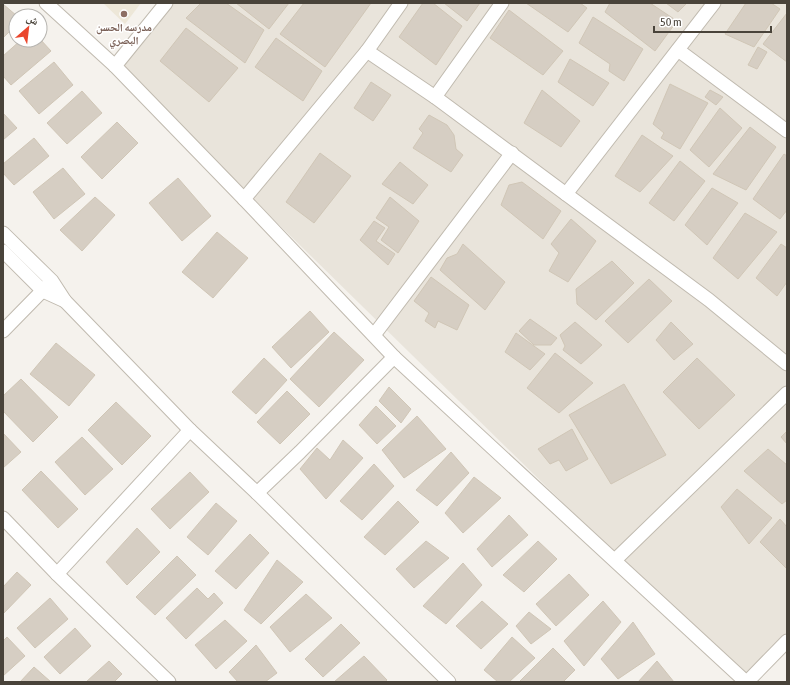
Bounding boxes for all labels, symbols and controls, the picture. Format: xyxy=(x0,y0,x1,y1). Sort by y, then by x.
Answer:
north arrow xyxy=(8,8,48,48)
scale bar xyxy=(654,8,771,34)
marker: مدرسه الحسن البصري xyxy=(119,9,129,19)
text: ش xyxy=(24,11,41,29)
text: 50 m xyxy=(660,15,682,29)
place label: مدرسه الحسن البصري xyxy=(96,21,152,49)

